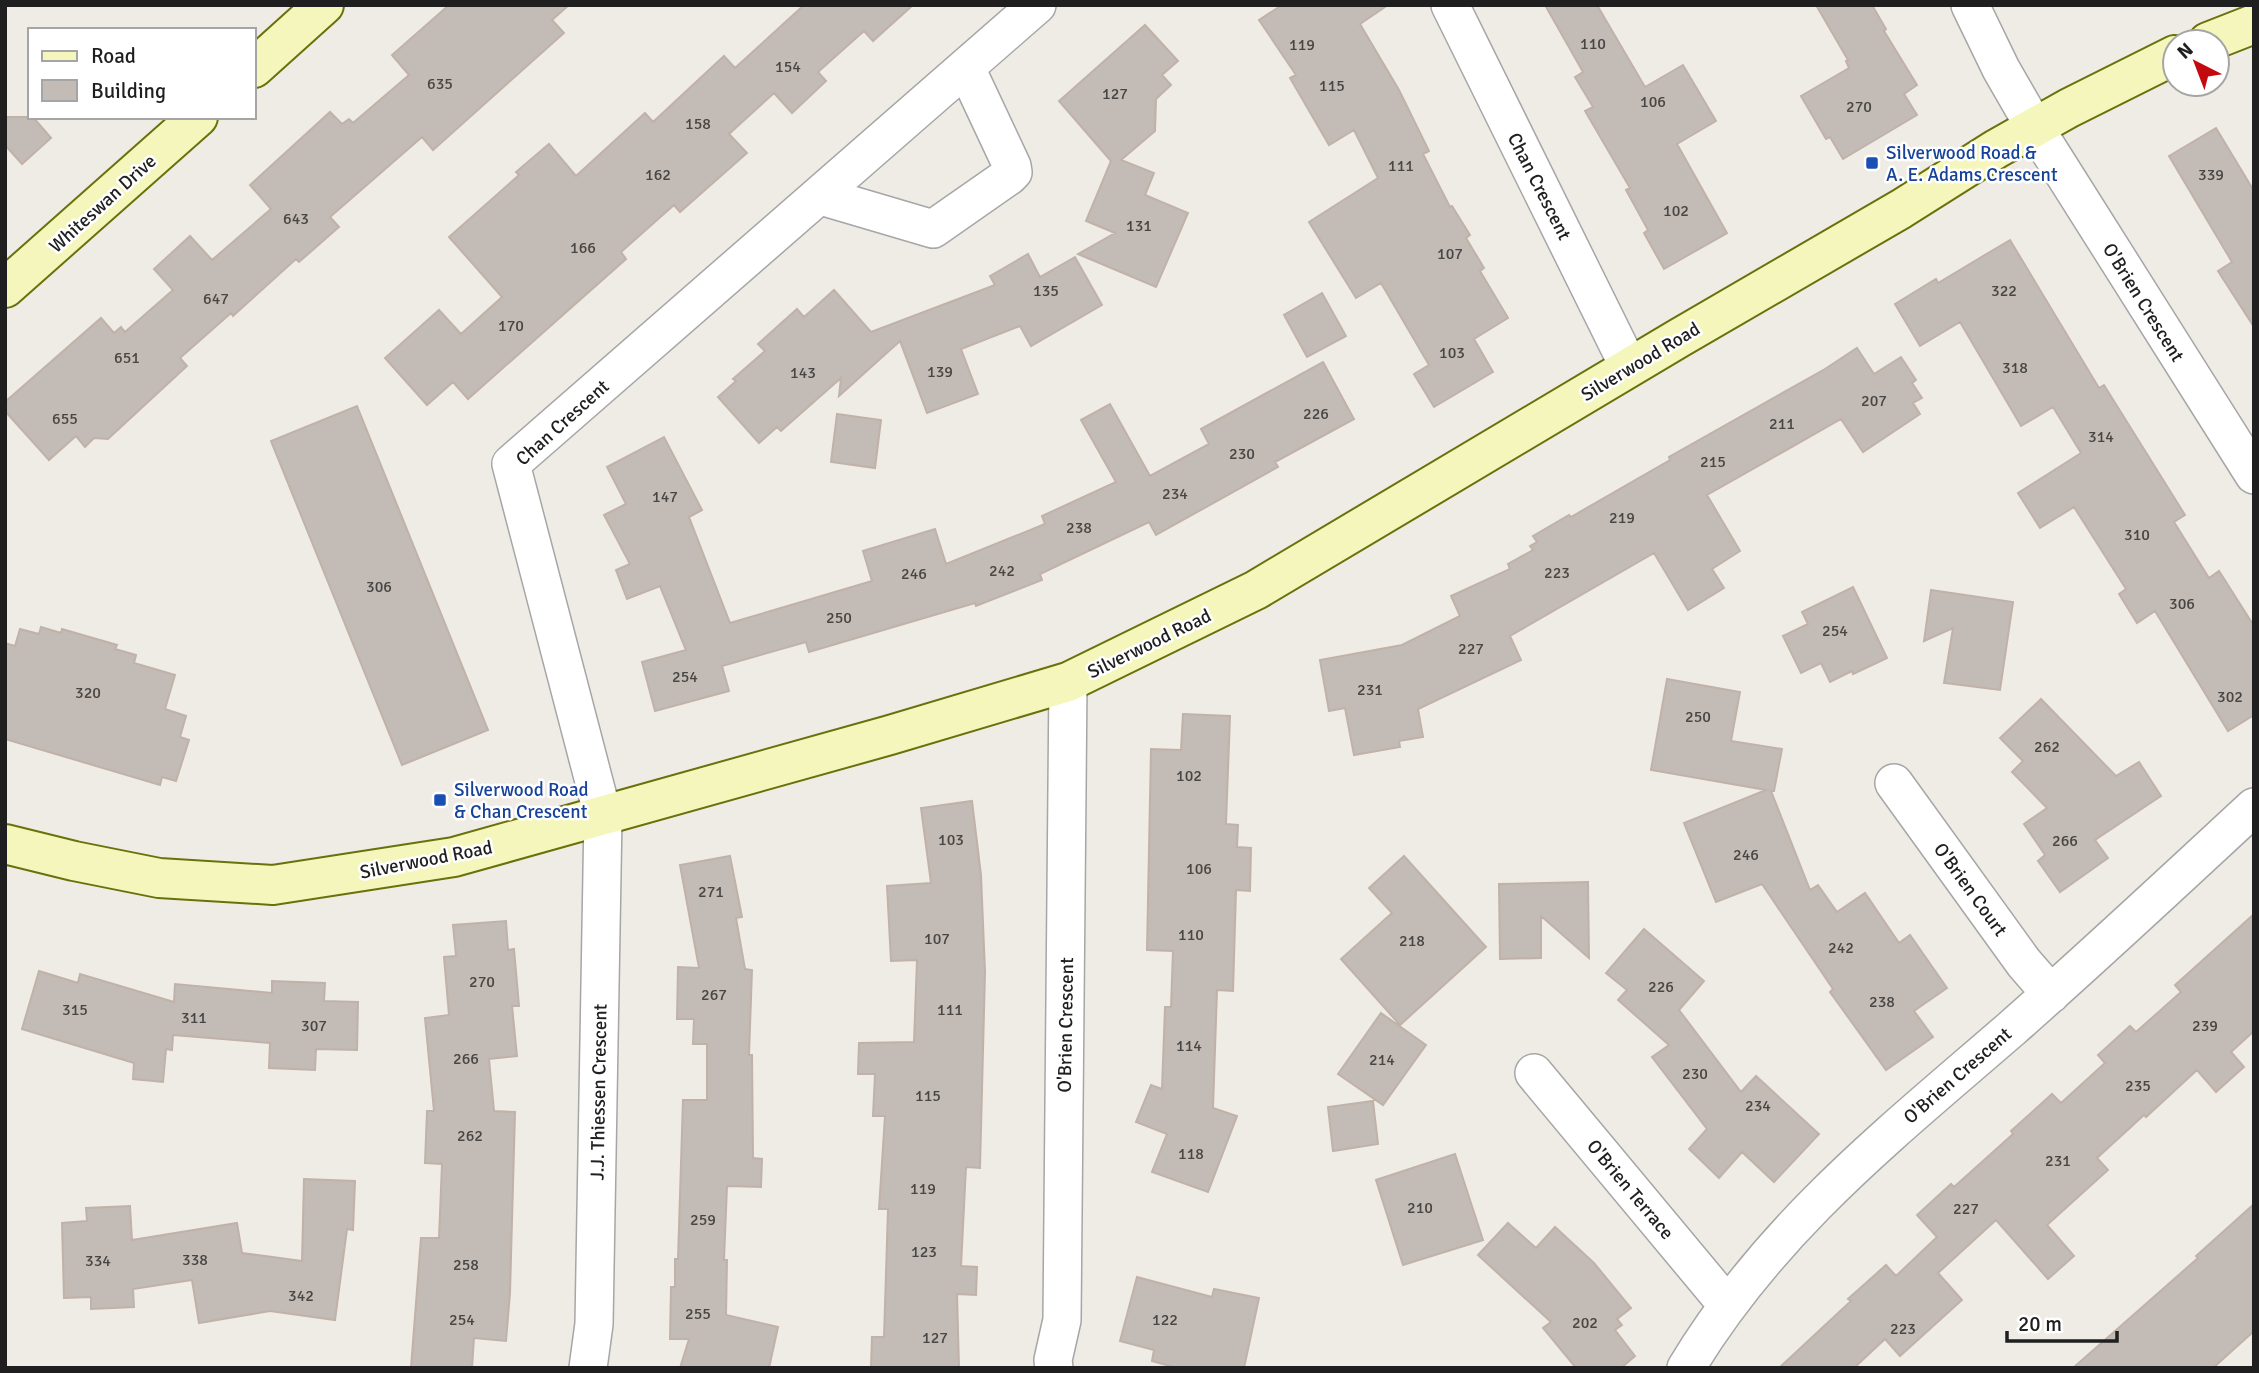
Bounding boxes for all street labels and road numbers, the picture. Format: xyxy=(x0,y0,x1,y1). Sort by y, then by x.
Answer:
street label: Chan Crescent xyxy=(1502,129,1577,244)
street label: Whiteswan Drive xyxy=(44,149,161,258)
street label: O'Brien Crescent xyxy=(2097,239,2189,367)
street label: Silverwood Road xyxy=(1577,317,1704,407)
street label: Chan Crescent xyxy=(511,374,615,471)
street label: Silverwood Road xyxy=(1084,604,1215,684)
street label: Silverwood Road xyxy=(358,835,495,885)
street label: O'Brien Court xyxy=(1928,838,2012,941)
street label: O'Brien Crescent xyxy=(1053,957,1079,1093)
street label: J.J. Thiessen Crescent xyxy=(585,1003,613,1181)
street label: O'Brien Crescent xyxy=(1899,1022,2017,1129)
street label: O'Brien Terrace xyxy=(1581,1135,1679,1245)

